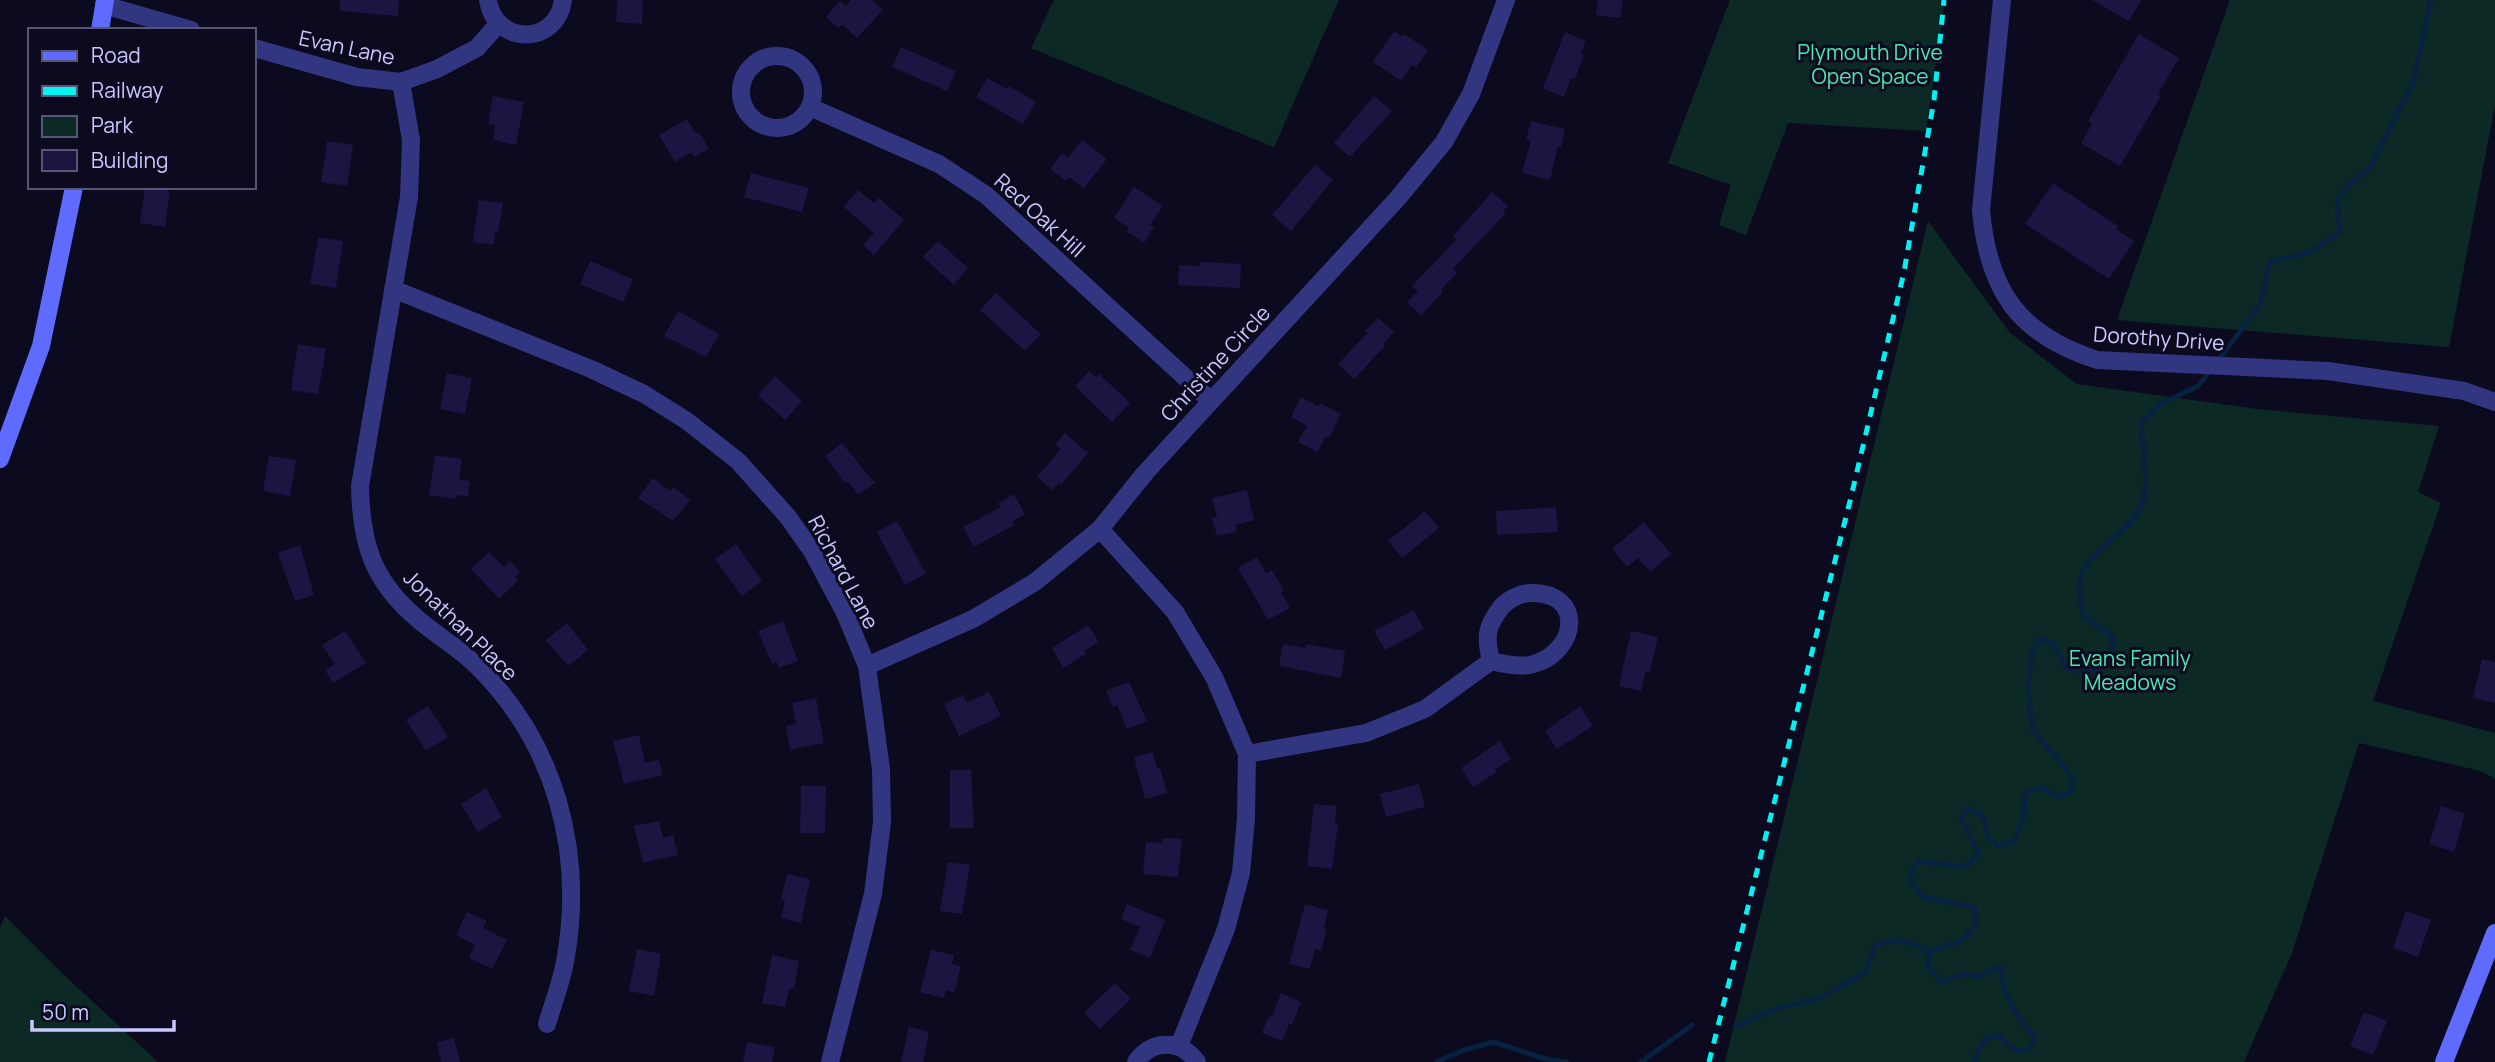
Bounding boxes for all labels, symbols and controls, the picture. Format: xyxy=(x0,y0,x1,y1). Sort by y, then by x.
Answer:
street label: Evan Lane xyxy=(296,23,398,71)
legend xyxy=(28,28,256,189)
park label: Plymouth Drive Open Space xyxy=(1797,38,1943,90)
text: Road xyxy=(91,41,141,69)
text: Railway xyxy=(91,76,163,104)
text: Park xyxy=(91,111,133,139)
text: Building xyxy=(91,146,168,174)
street label: Red Oak Hill xyxy=(989,167,1091,263)
street label: Christine Circle xyxy=(1154,299,1276,427)
street label: Dorothy Drive xyxy=(2092,319,2226,357)
street label: Richard Lane xyxy=(802,510,886,634)
street label: Jonathan Place xyxy=(398,563,524,687)
park label: Evans Family Meadows xyxy=(2069,644,2191,696)
scale bar xyxy=(32,988,173,1032)
text: 50 m xyxy=(42,998,89,1026)

